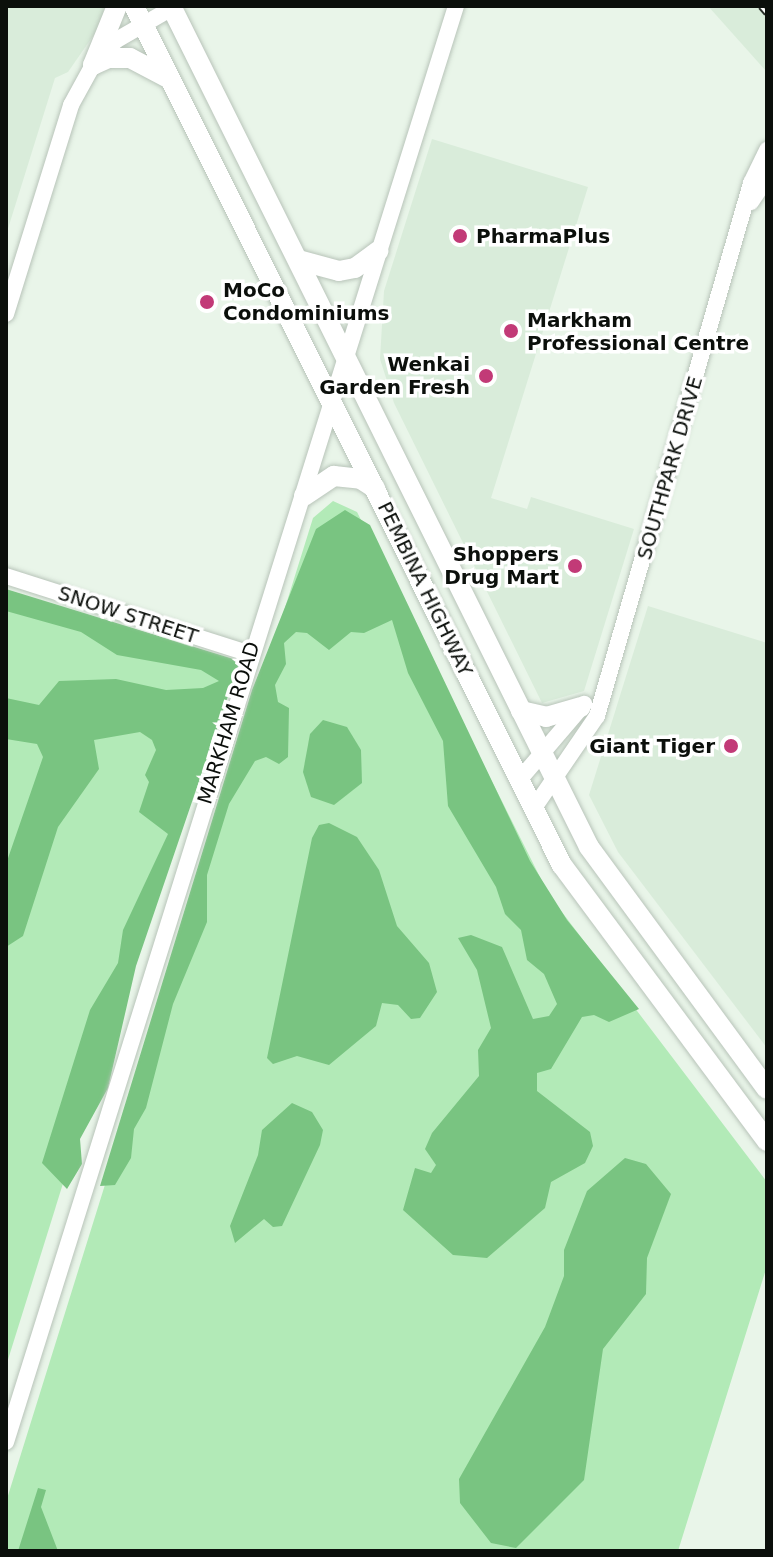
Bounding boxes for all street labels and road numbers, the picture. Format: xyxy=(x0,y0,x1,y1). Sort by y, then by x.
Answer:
street label: SOUTHPARK DRIVE xyxy=(632,374,708,562)
street label: PEMBINA HIGHWAY xyxy=(372,498,478,680)
street label: SNOW STREET xyxy=(55,581,201,649)
street label: MARKHAM ROAD xyxy=(193,639,265,807)

